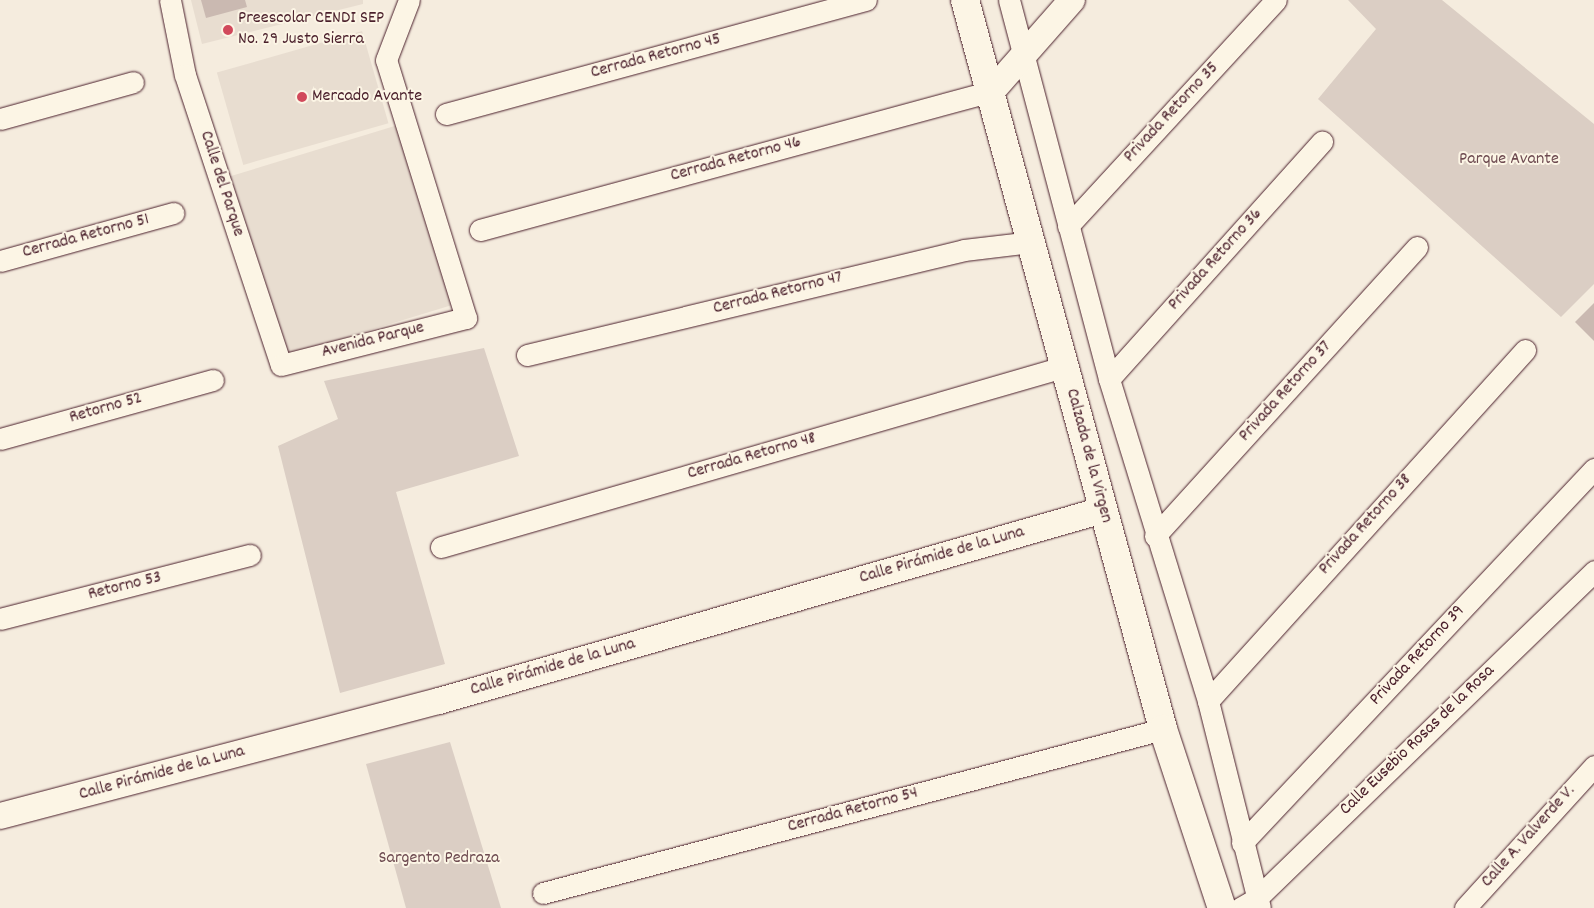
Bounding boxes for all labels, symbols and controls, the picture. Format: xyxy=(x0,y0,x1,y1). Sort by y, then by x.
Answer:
place label: Preescolar CENDI SEP No. 29 Justo Sierra xyxy=(238,9,384,52)
marker: Preescolar CENDI SEP No. 29 Justo Sierra xyxy=(222,24,234,36)
street label: Cerrada Retorno 45 xyxy=(589,29,723,85)
street label: Privada Retorno 35 xyxy=(1120,58,1224,168)
place label: Mercado Avante xyxy=(312,86,422,108)
marker: Mercado Avante xyxy=(296,91,308,103)
street label: Calle del Parque xyxy=(194,129,248,239)
street label: Cerrada Retorno 46 xyxy=(668,132,804,188)
park label: Parque Avante xyxy=(1459,149,1559,171)
street label: Privada Retorno 36 xyxy=(1164,204,1268,316)
street label: Cerrada Retorno 51 xyxy=(20,210,152,264)
street label: Cerrada Retorno 47 xyxy=(711,268,845,320)
street label: Avenida Parque xyxy=(320,318,426,364)
street label: Privada Retorno 37 xyxy=(1235,337,1337,447)
street label: Calzada de la Virgen xyxy=(1060,387,1116,525)
street label: Retorno 52 xyxy=(67,388,145,430)
street label: Cerrada Retorno 48 xyxy=(685,428,819,486)
street label: Privada Retorno 38 xyxy=(1315,470,1417,580)
street label: Calle Pirámide de la Luna xyxy=(857,522,1027,590)
street label: Retorno 53 xyxy=(86,567,164,607)
street label: Privada Retorno 39 xyxy=(1366,601,1470,711)
street label: Calle Pirámide de la Luna xyxy=(468,634,638,702)
street label: Calle Eusebio Rosas de la Rosa xyxy=(1336,661,1500,821)
street label: Calle Pirámide de la Luna xyxy=(77,742,247,806)
street label: Calle A. Valverde V. xyxy=(1477,781,1581,893)
street label: Cerrada Retorno 54 xyxy=(786,783,920,839)
park label: Sargento Pedraza xyxy=(379,848,499,870)

